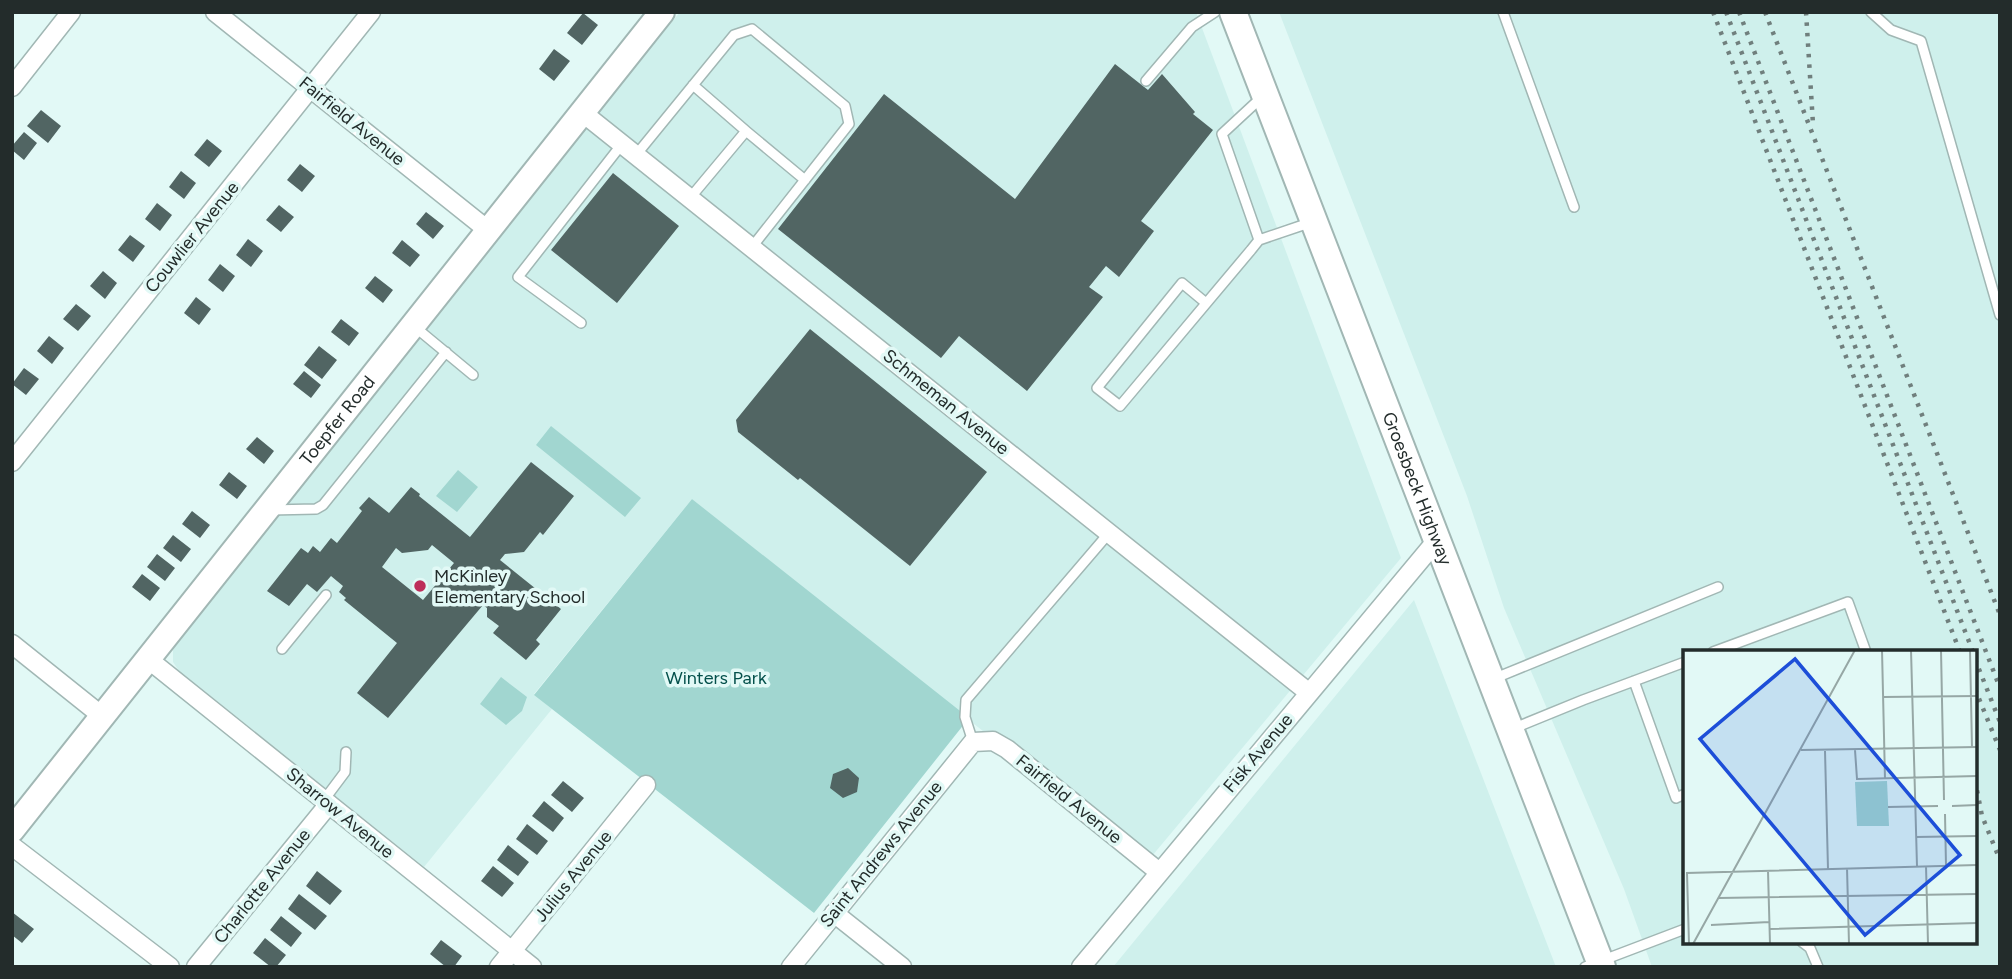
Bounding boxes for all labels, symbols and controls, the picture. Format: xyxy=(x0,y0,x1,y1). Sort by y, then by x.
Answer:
street label: Fairfield Avenue xyxy=(295,72,409,170)
street label: Couwlier Avenue xyxy=(140,177,244,297)
street label: Schmeman Avenue xyxy=(879,344,1014,460)
street label: Toepfer Road xyxy=(295,371,380,470)
street label: Groesbeck Highway xyxy=(1378,409,1457,569)
place label: McKinley Elementary School xyxy=(434,565,585,608)
marker: McKinley Elementary School xyxy=(412,578,428,594)
inset map xyxy=(1683,650,1977,944)
park label: Winters Park xyxy=(665,667,767,689)
street label: Fisk Avenue xyxy=(1219,709,1298,797)
street label: Fairfield Avenue xyxy=(1012,750,1126,848)
street label: Sharrow Avenue xyxy=(282,763,398,863)
street label: Saint Andrews Avenue xyxy=(815,776,947,932)
street label: Charlotte Avenue xyxy=(209,824,315,948)
street label: Julius Avenue xyxy=(529,826,617,926)

